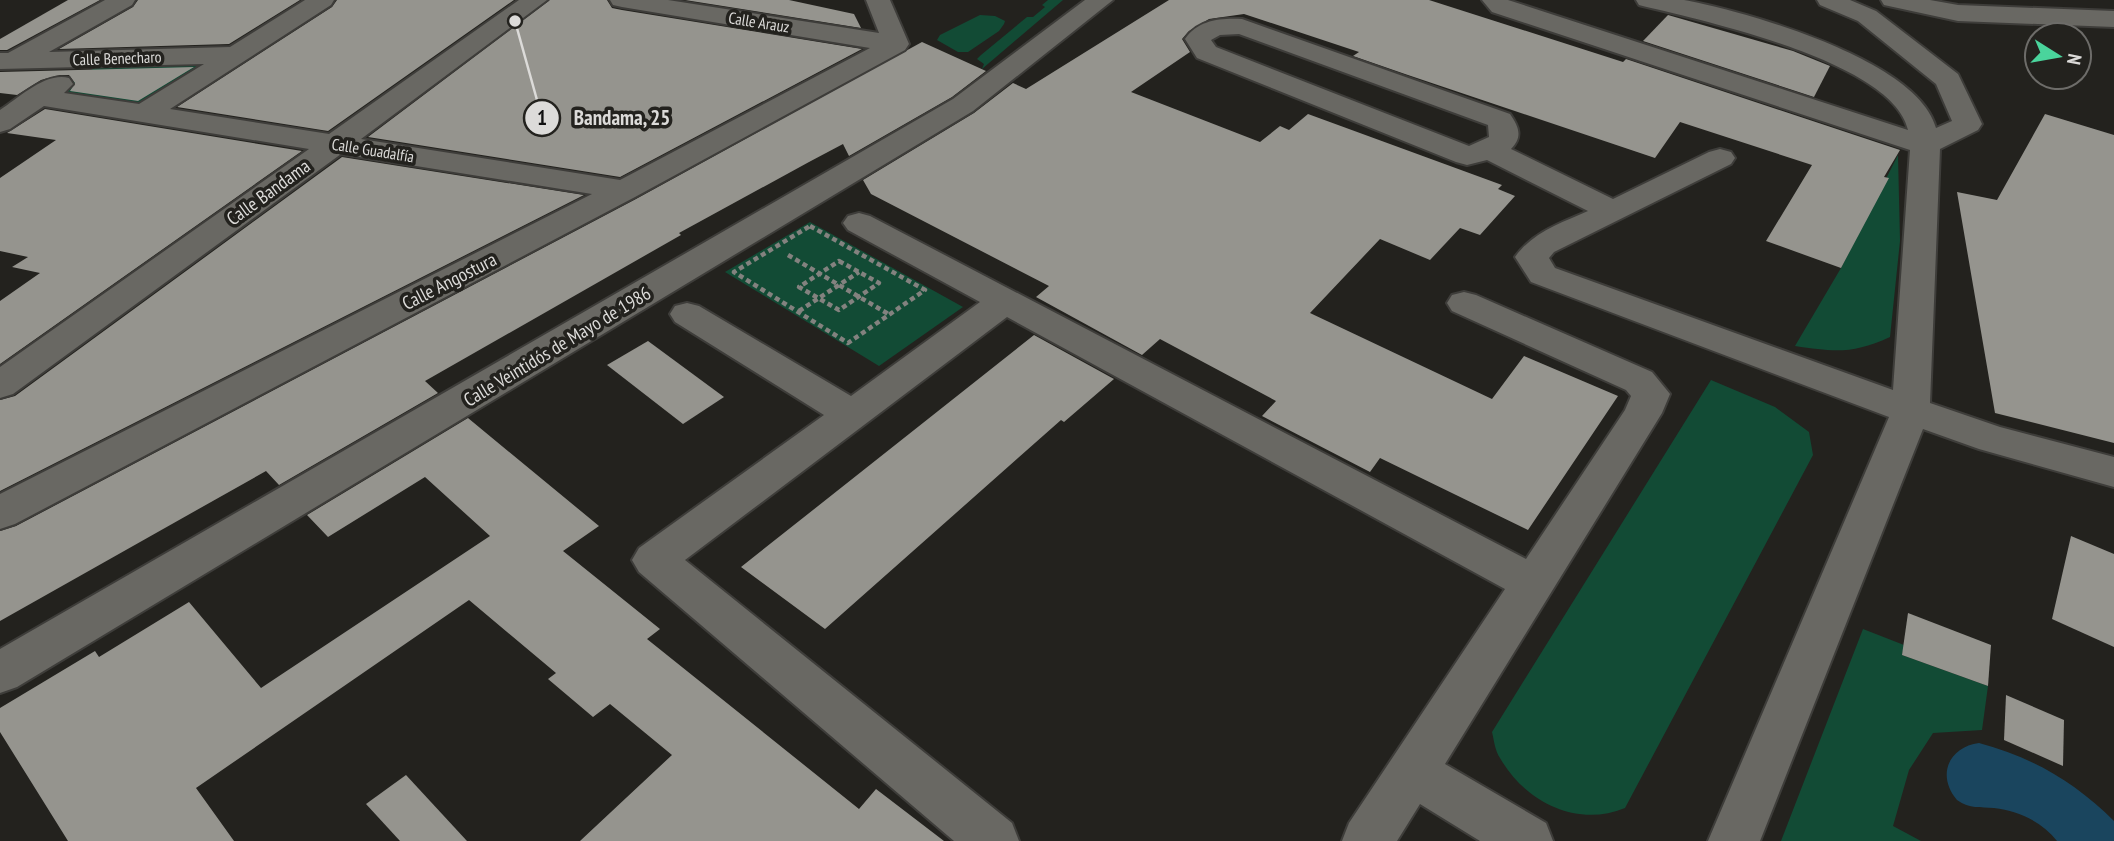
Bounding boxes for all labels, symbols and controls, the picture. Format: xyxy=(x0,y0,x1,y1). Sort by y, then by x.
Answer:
street label: Calle Arauz xyxy=(727,7,791,37)
north arrow xyxy=(2023,21,2093,91)
street label: Calle Benecharo xyxy=(72,46,162,70)
text: N xyxy=(2062,52,2087,67)
callout: Bandama, 25 xyxy=(524,97,685,139)
text: 1 xyxy=(537,104,547,131)
text: Bandama, 25 xyxy=(574,104,670,131)
street label: Calle Guadalfía xyxy=(330,134,416,166)
street label: Calle Bandama xyxy=(222,154,314,230)
street label: Calle Angostura xyxy=(398,247,500,315)
street label: Calle Veintidós de Mayo de 1986 xyxy=(459,281,655,411)

